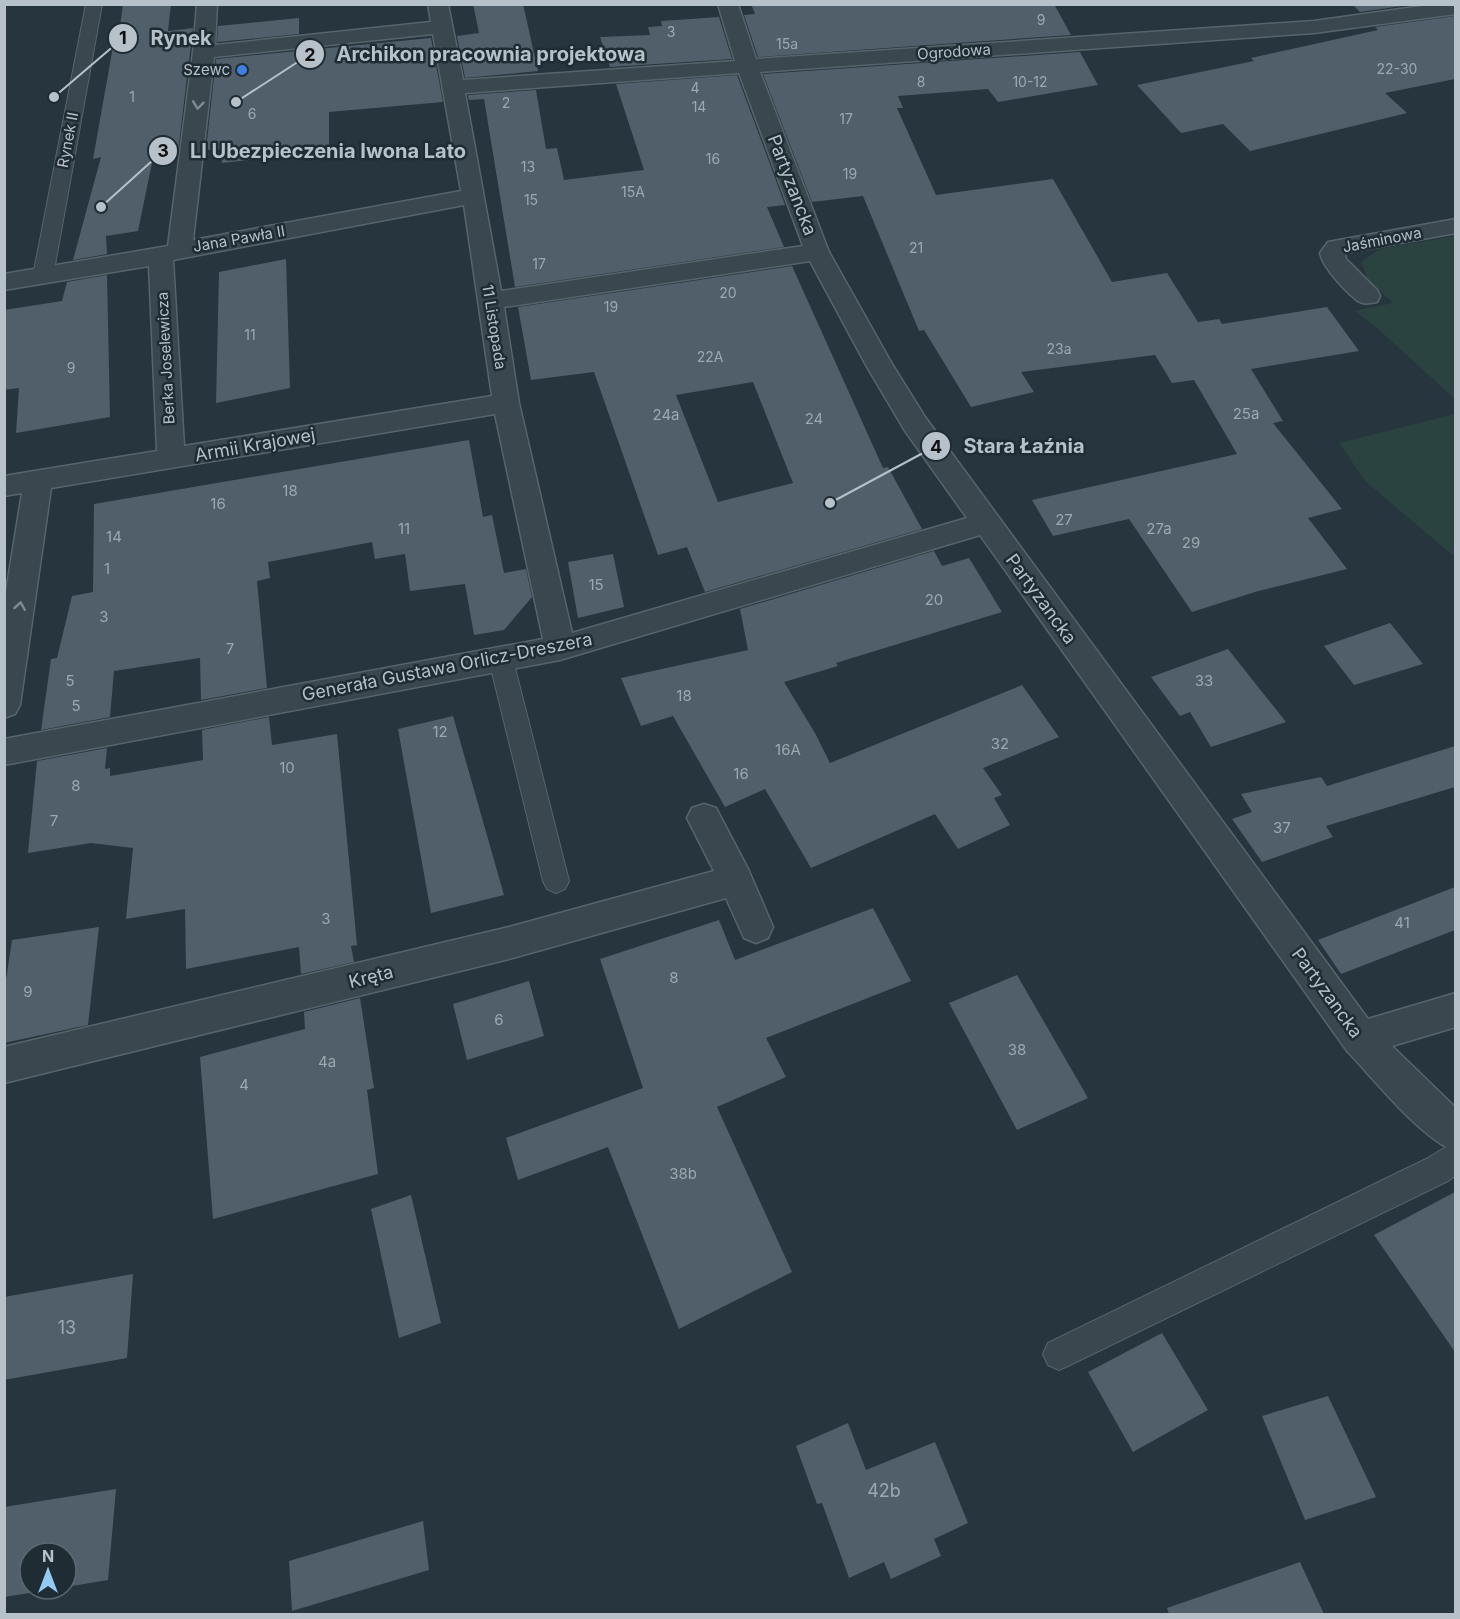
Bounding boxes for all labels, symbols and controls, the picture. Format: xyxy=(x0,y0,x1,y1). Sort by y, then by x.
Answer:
house number: 9 xyxy=(1037,11,1045,28)
callout: Rynek xyxy=(108,19,223,57)
house number: 3 xyxy=(667,23,675,40)
text: Rynek xyxy=(150,26,212,50)
text: 1 xyxy=(119,27,127,48)
callout: Archikon pracownia projektowa xyxy=(295,35,658,73)
house number: 15a xyxy=(776,35,798,52)
street label: Ogrodowa xyxy=(917,39,991,64)
text: Archikon pracownia projektowa xyxy=(336,42,646,66)
text: 2 xyxy=(304,44,316,65)
place label: Szewc xyxy=(183,60,230,79)
house number: 22-30 xyxy=(1377,60,1417,77)
marker: Szewc xyxy=(235,63,249,77)
house number: 8 xyxy=(917,73,925,90)
house number: 10-12 xyxy=(1012,73,1048,90)
house number: 4 xyxy=(690,79,700,96)
house number: 1 xyxy=(129,88,135,105)
house number: 2 xyxy=(502,94,510,111)
house number: 14 xyxy=(692,98,706,115)
one-way arrow xyxy=(192,100,204,109)
house number: 6 xyxy=(248,105,256,122)
house number: 17 xyxy=(839,110,853,127)
street label: Rynek II xyxy=(53,111,82,169)
callout: LI Ubezpieczenia Iwona Lato xyxy=(148,132,478,170)
street label: Partyzancka xyxy=(764,132,821,238)
text: LI Ubezpieczenia Iwona Lato xyxy=(190,139,466,163)
text: 3 xyxy=(157,140,169,161)
house number: 16 xyxy=(706,150,720,167)
house number: 13 xyxy=(521,158,535,175)
house number: 19 xyxy=(843,165,857,182)
house number: 15A xyxy=(621,183,645,200)
house number: 15 xyxy=(524,191,538,208)
street label: Jana Pawła II xyxy=(191,221,286,256)
street label: Jaśminowa xyxy=(1341,223,1423,256)
house number: 21 xyxy=(909,239,923,256)
house number: 17 xyxy=(532,255,546,272)
street label: 11 Listopada xyxy=(478,283,511,371)
house number: 20 xyxy=(719,284,737,301)
street label: Berka Joselewicza xyxy=(153,291,178,425)
house number: 19 xyxy=(604,298,618,315)
house number: 11 xyxy=(244,326,256,343)
house number: 23a xyxy=(1046,340,1072,357)
house number: 22A xyxy=(697,348,724,365)
house number: 9 xyxy=(67,359,75,376)
house number: 25a xyxy=(1233,404,1259,423)
house number: 24a xyxy=(652,405,680,424)
house number: 24 xyxy=(805,409,823,428)
street label: Armii Krajowej xyxy=(193,424,317,465)
callout: Stara Łaźnia xyxy=(921,427,1096,465)
text: Stara Łaźnia xyxy=(963,434,1085,458)
text: 4 xyxy=(930,436,942,457)
house number: 18 xyxy=(282,481,298,500)
house number: 16 xyxy=(210,494,226,513)
house number: 27 xyxy=(1055,510,1073,529)
house number: 11 xyxy=(398,519,410,538)
house number: 27a xyxy=(1146,519,1172,538)
house number: 14 xyxy=(106,527,122,546)
house number: 29 xyxy=(1182,533,1200,552)
street label: Partyzancka xyxy=(1002,550,1081,648)
house number: 1 xyxy=(104,559,110,578)
house number: 15 xyxy=(588,575,604,594)
house number: 20 xyxy=(925,590,943,609)
one-way arrow xyxy=(13,602,25,611)
house number: 3 xyxy=(99,607,109,626)
street label: Generała Gustawa Orlicz-Dreszera xyxy=(300,628,594,705)
house number: 7 xyxy=(226,639,234,658)
house number: 5 xyxy=(65,671,75,690)
house number: 33 xyxy=(1195,671,1213,690)
house number: 18 xyxy=(676,686,692,705)
house number: 5 xyxy=(71,696,81,715)
house number: 12 xyxy=(432,722,448,741)
house number: 32 xyxy=(991,734,1009,753)
house number: 16A xyxy=(775,740,801,759)
house number: 10 xyxy=(279,758,295,777)
house number: 16 xyxy=(733,764,749,783)
house number: 8 xyxy=(71,776,81,795)
house number: 7 xyxy=(50,811,58,830)
house number: 37 xyxy=(1273,818,1291,837)
house number: 3 xyxy=(321,909,331,928)
house number: 41 xyxy=(1394,913,1410,932)
street label: Partyzancka xyxy=(1288,944,1367,1042)
street label: Kręta xyxy=(346,961,395,992)
house number: 8 xyxy=(669,968,679,987)
house number: 9 xyxy=(23,982,33,1001)
house number: 6 xyxy=(494,1010,504,1029)
house number: 38 xyxy=(1008,1040,1026,1059)
house number: 4a xyxy=(318,1052,336,1071)
house number: 4 xyxy=(239,1075,249,1094)
house number: 38b xyxy=(669,1164,697,1183)
house number: 13 xyxy=(58,1317,76,1338)
house number: 42b xyxy=(867,1480,901,1501)
north arrow xyxy=(18,1541,78,1601)
text: N xyxy=(42,1546,54,1566)

